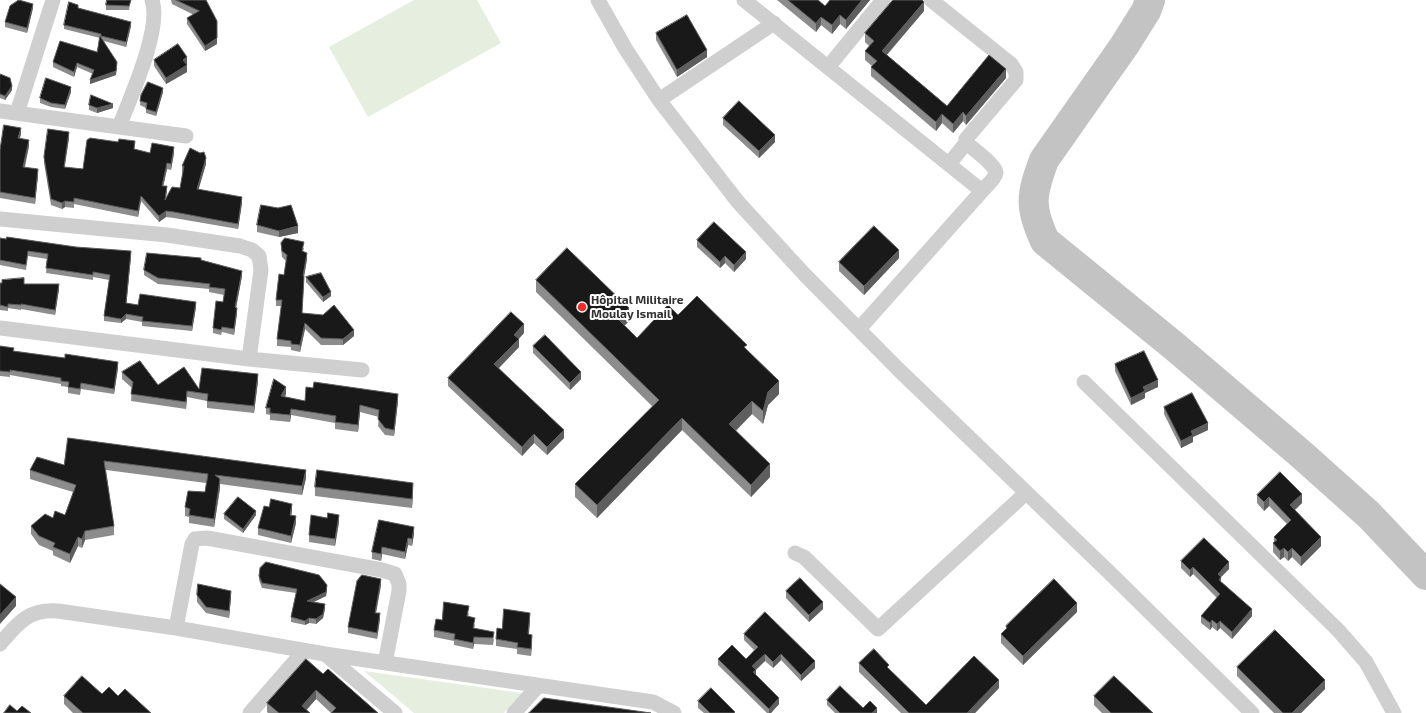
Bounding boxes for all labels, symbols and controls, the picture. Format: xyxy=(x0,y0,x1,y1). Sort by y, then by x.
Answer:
place label: Hôpital Militaire Moulay Ismail xyxy=(591,293,684,321)
marker: Hôpital Militaire Moulay Ismail xyxy=(576,301,588,313)

